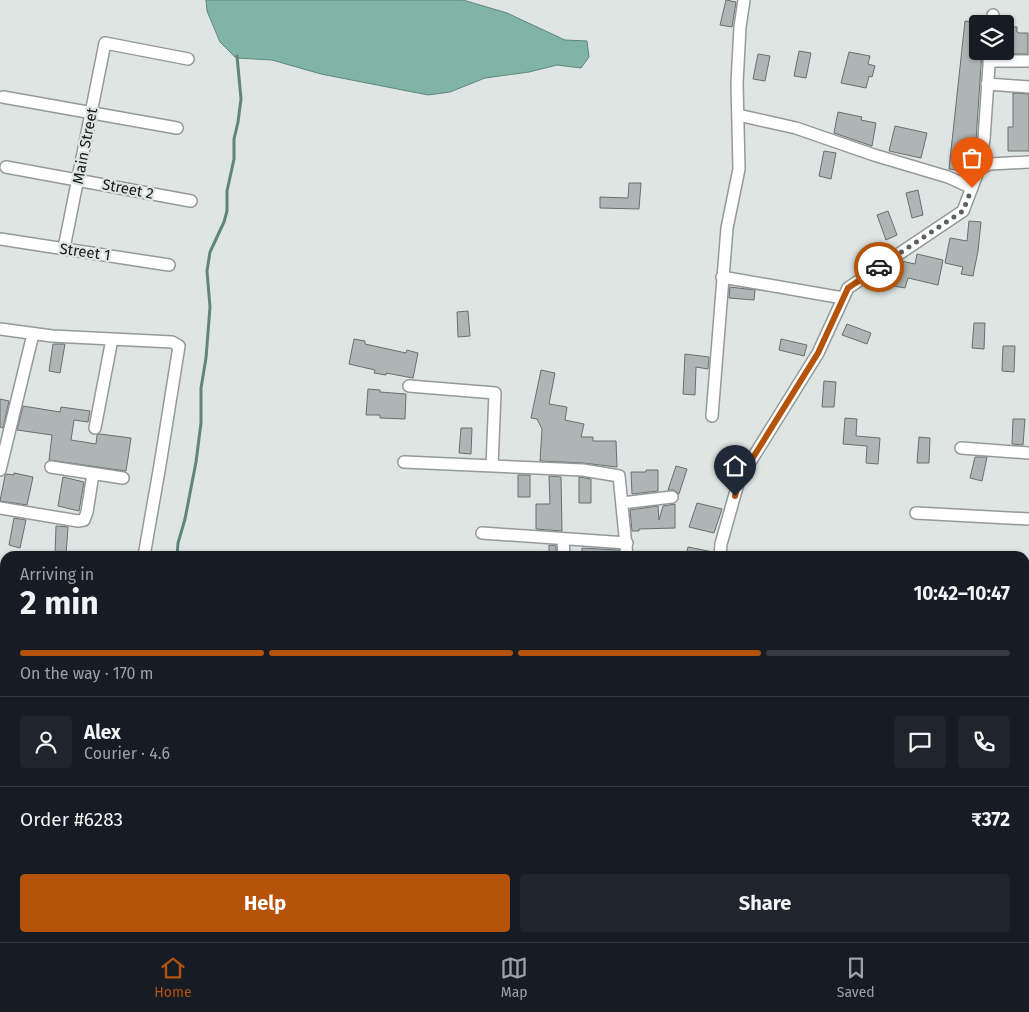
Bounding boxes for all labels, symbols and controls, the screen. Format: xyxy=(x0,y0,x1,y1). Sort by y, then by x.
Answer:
map controls xyxy=(969,15,1014,60)
button: layers xyxy=(969,15,1014,60)
street label: Main Street xyxy=(69,106,101,186)
pin xyxy=(951,137,993,188)
icon: bag xyxy=(958,144,986,172)
street label: Street 2 xyxy=(101,175,155,203)
street label: Street 1 xyxy=(58,240,112,264)
courier xyxy=(854,242,904,292)
icon: car xyxy=(865,253,893,281)
pin xyxy=(714,445,756,496)
icon: home xyxy=(721,452,749,480)
text: Arriving in xyxy=(20,565,94,584)
text: 10:42–10:47 xyxy=(913,582,1010,605)
text: 2 min xyxy=(20,584,99,622)
text: On the way · 170 m xyxy=(20,664,153,683)
button: person xyxy=(20,716,72,768)
button: chat xyxy=(894,716,946,768)
button: phone xyxy=(958,716,1010,768)
text: Alex xyxy=(84,721,121,744)
text: Courier · 4.6 xyxy=(84,744,170,763)
text: Order #6283 xyxy=(20,808,123,831)
text: ₹372 xyxy=(971,808,1010,831)
button: Help xyxy=(20,874,510,932)
button: Share xyxy=(520,874,1010,932)
tab: Home xyxy=(154,954,192,1001)
tab: Map xyxy=(500,954,528,1001)
tab: Saved xyxy=(837,954,875,1001)

